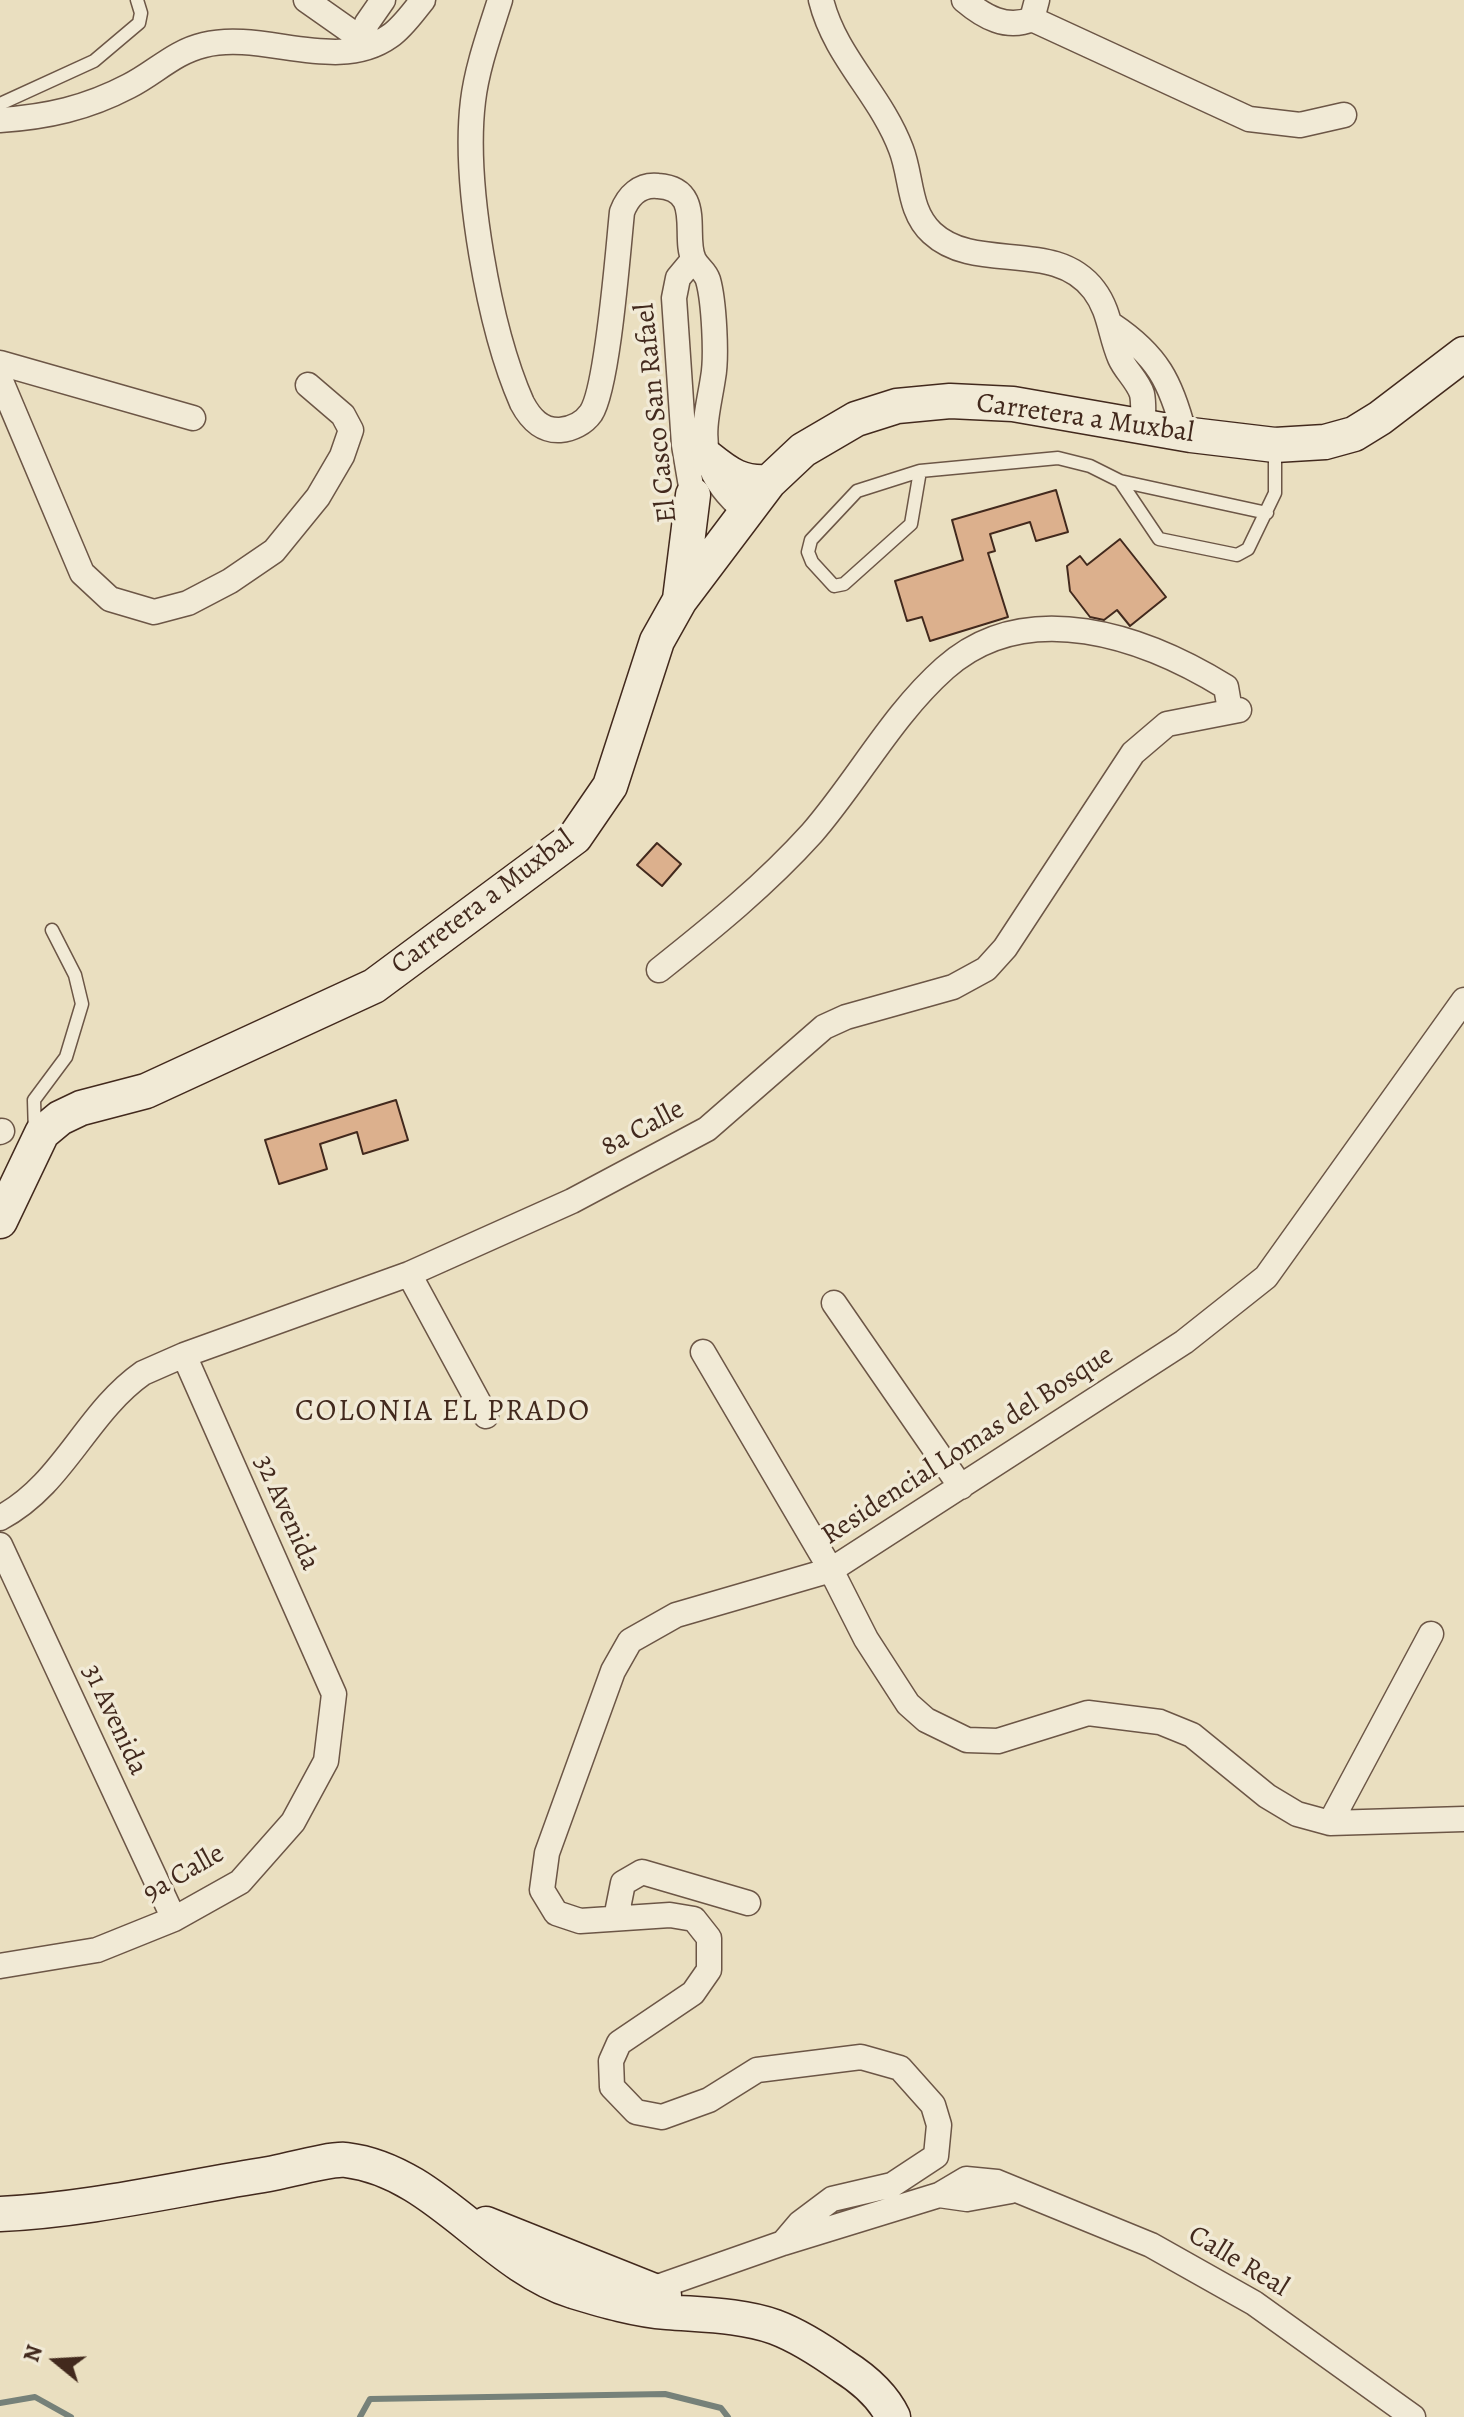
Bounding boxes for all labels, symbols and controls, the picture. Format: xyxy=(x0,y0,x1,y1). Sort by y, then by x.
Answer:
street label: El Casco San Rafael xyxy=(629,301,685,525)
street label: Carretera a Muxbal xyxy=(974,387,1196,451)
street label: Carretera a Muxbal xyxy=(385,824,581,982)
street label: 8a Calle xyxy=(596,1093,690,1165)
street label: Residencial Lomas del Bosque xyxy=(816,1339,1120,1553)
district label: COLONIA EL PRADO xyxy=(295,1395,591,1431)
street label: 32 Avenida xyxy=(246,1450,326,1576)
street label: 31 Avenida xyxy=(74,1659,154,1781)
street label: 9a Calle xyxy=(137,1837,231,1911)
street label: Calle Real xyxy=(1182,2219,1294,2305)
north arrow xyxy=(16,2321,96,2401)
text: N xyxy=(16,2341,50,2366)

